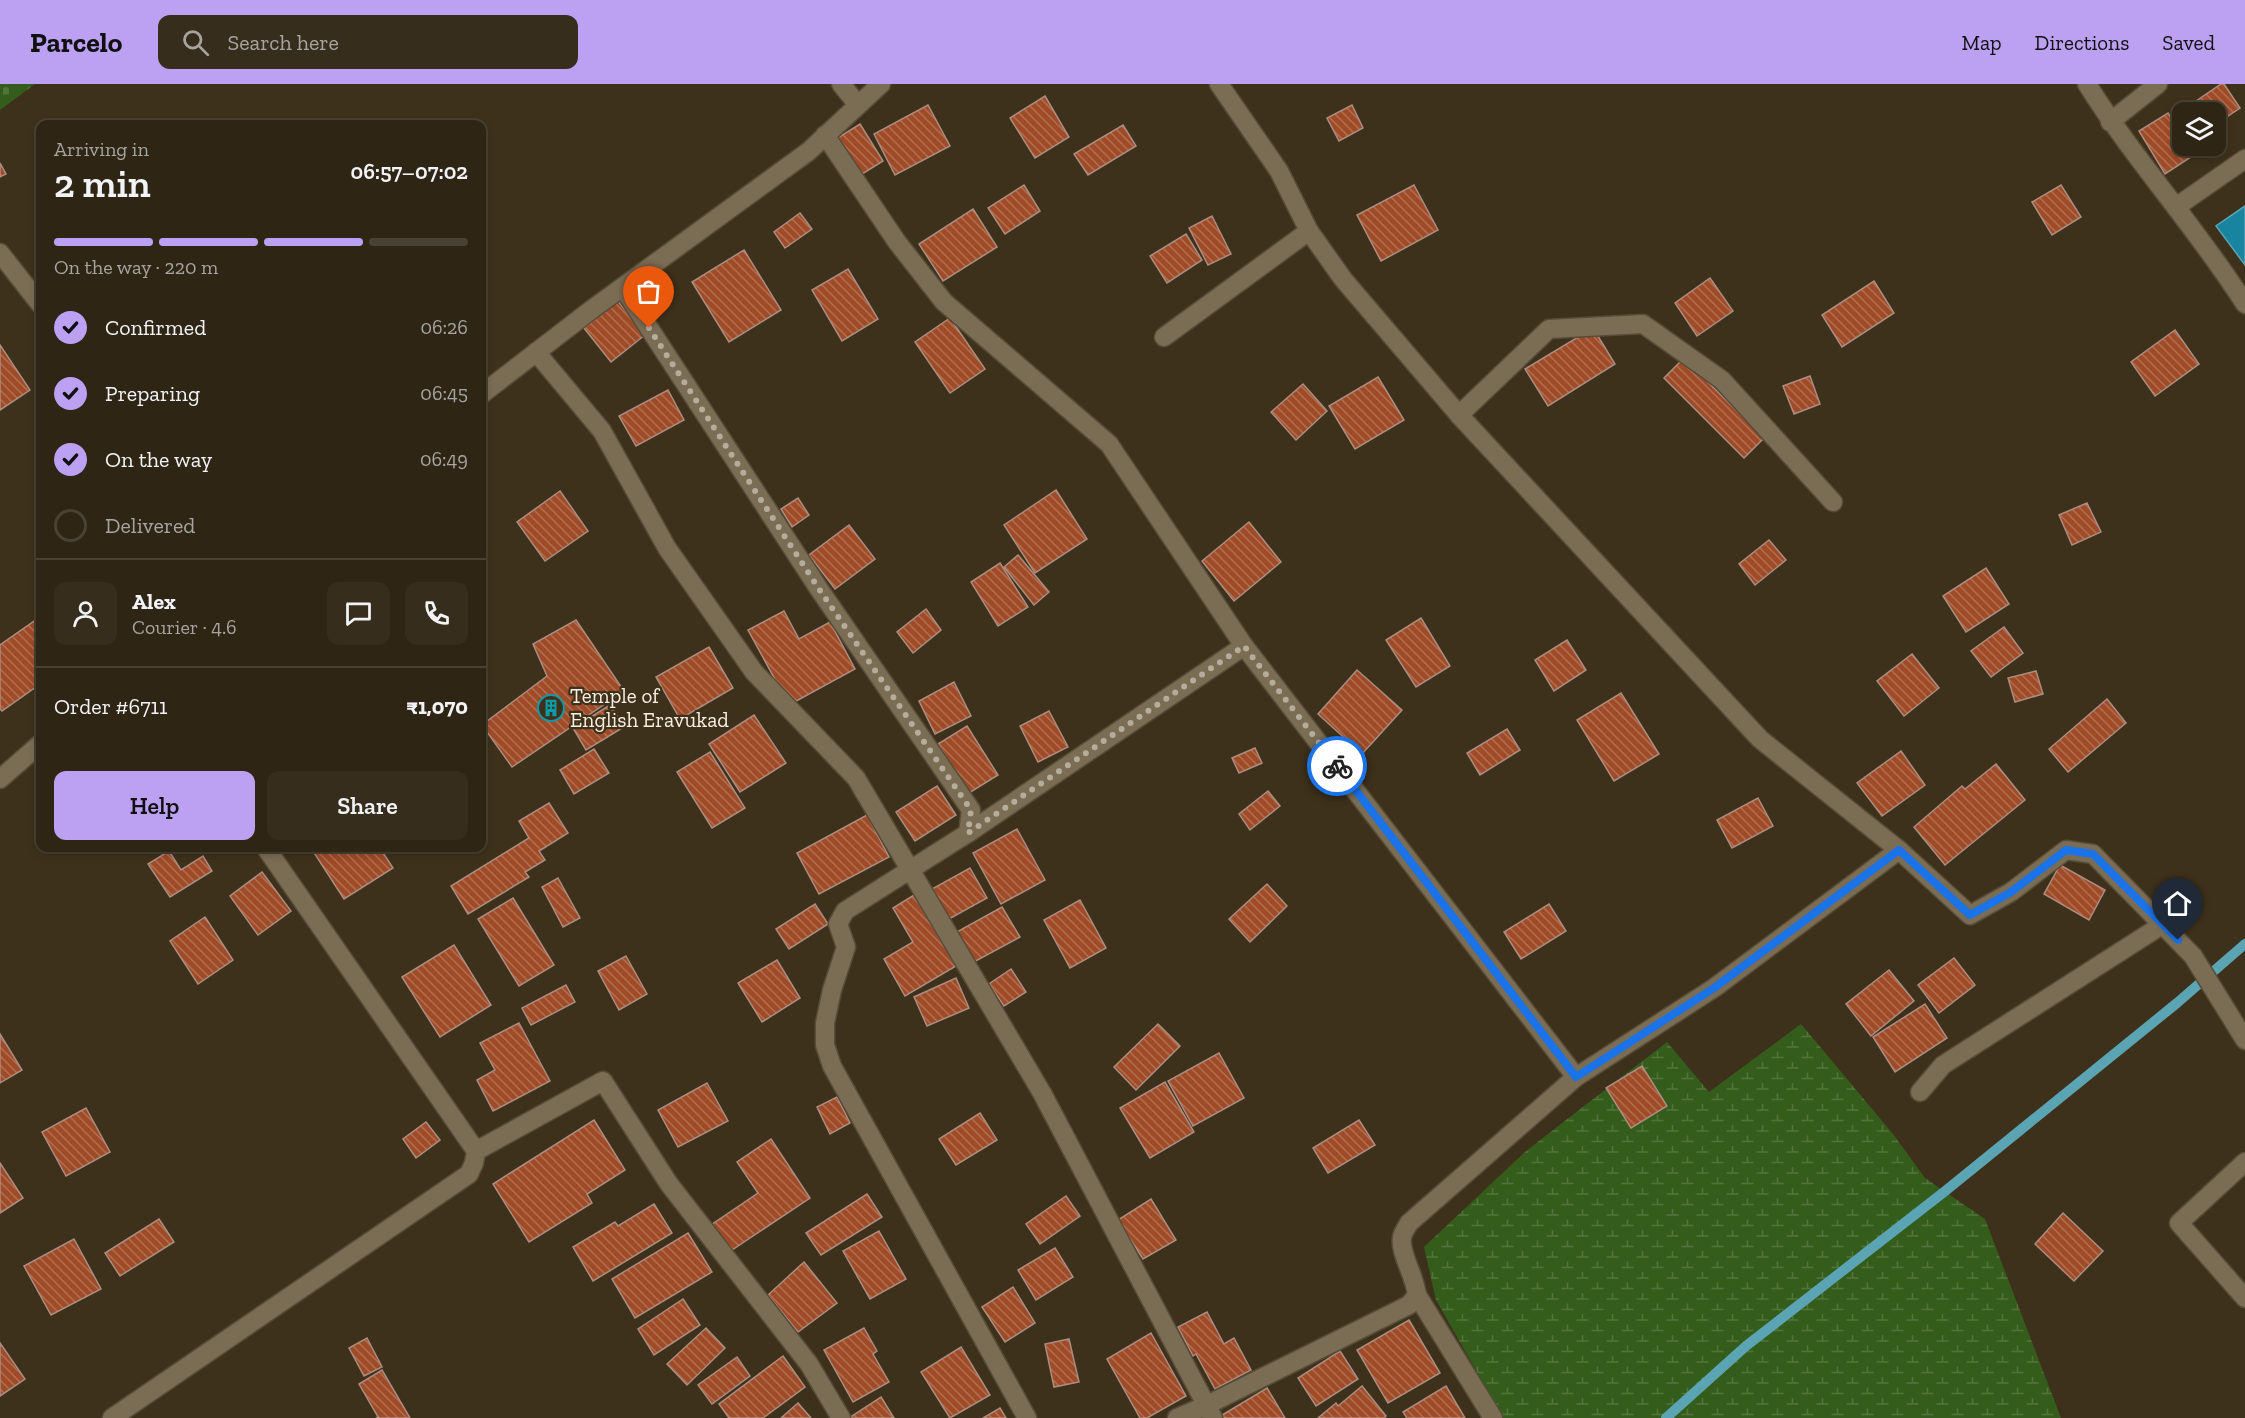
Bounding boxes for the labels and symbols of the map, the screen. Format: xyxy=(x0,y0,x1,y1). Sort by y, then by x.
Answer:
pin xyxy=(623,266,674,328)
place label: Temple of English Eravukad xyxy=(570,683,729,732)
building icon: Temple of English Eravukad xyxy=(536,693,566,723)
courier xyxy=(1307,736,1367,796)
pin xyxy=(2152,878,2203,940)

